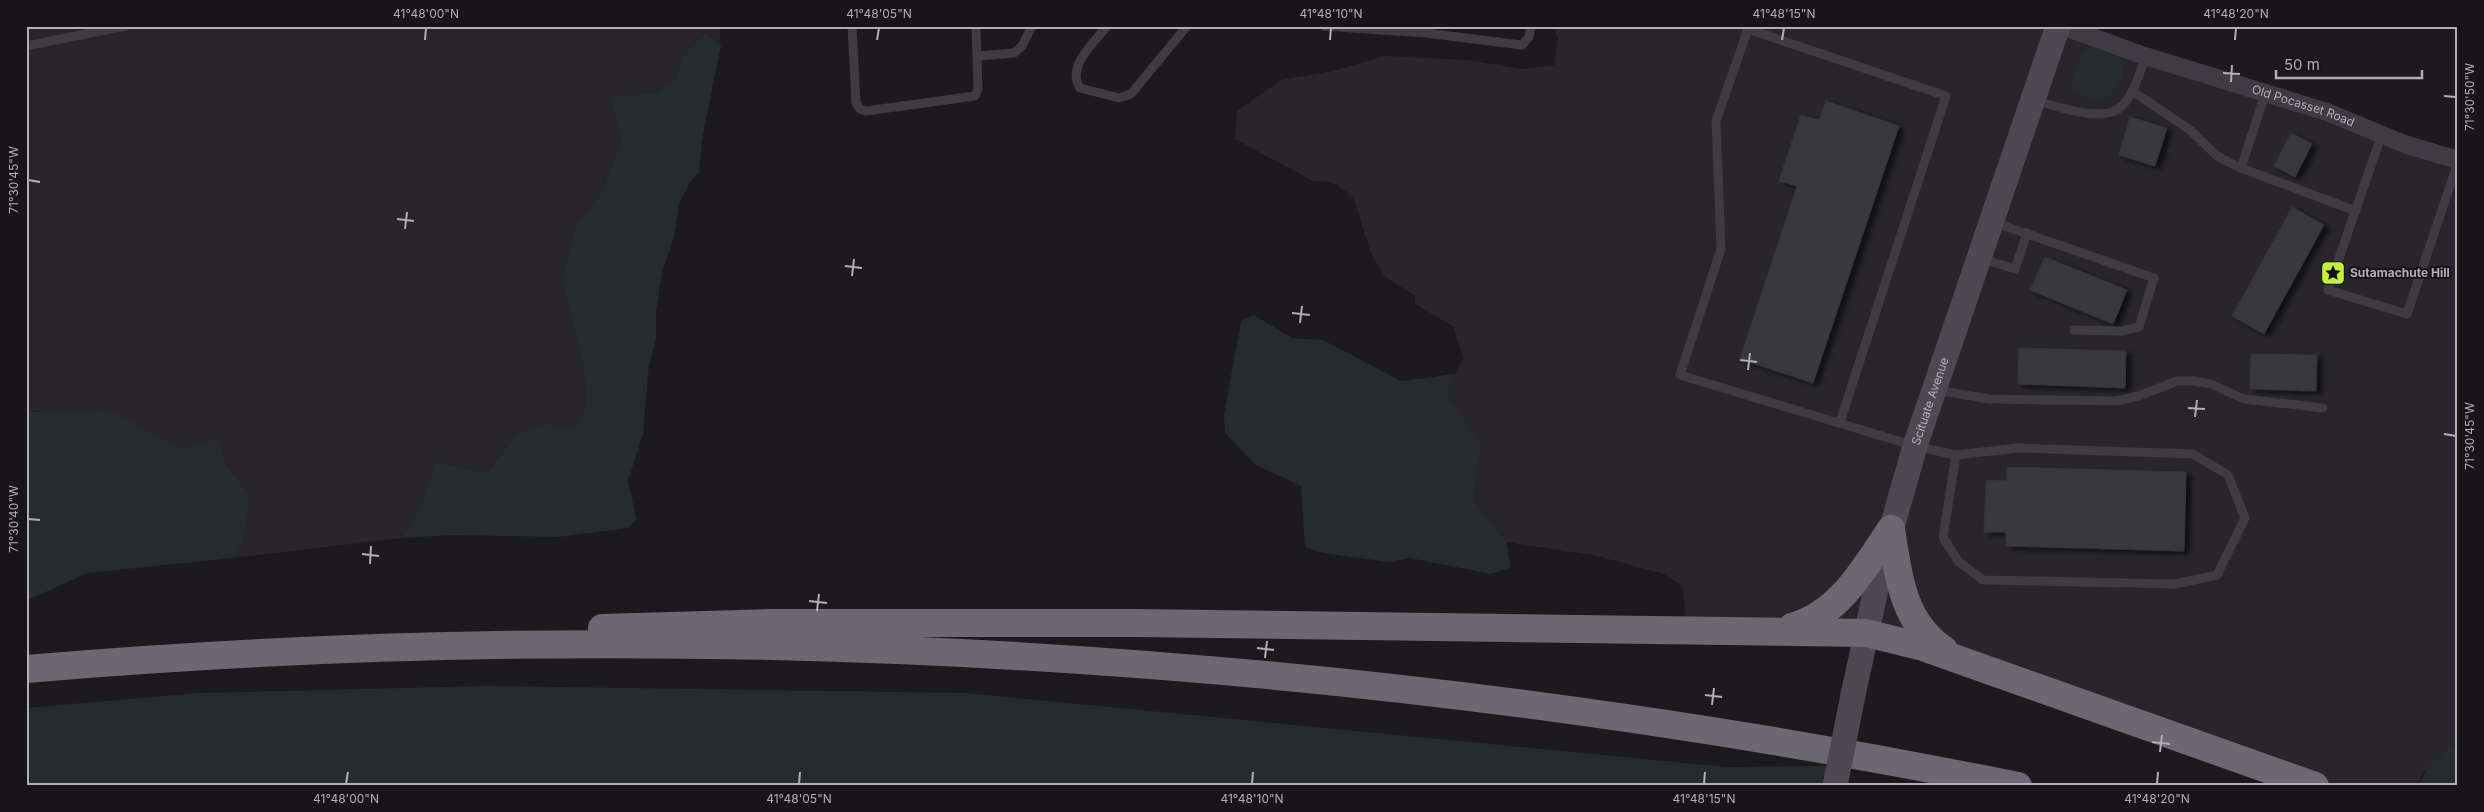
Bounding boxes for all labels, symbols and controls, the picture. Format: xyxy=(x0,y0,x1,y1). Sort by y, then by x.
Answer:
text: 41°48'00"N xyxy=(393,6,459,21)
text: 41°48'05"N xyxy=(846,6,912,21)
text: 41°48'10"N xyxy=(1299,6,1363,21)
text: 41°48'15"N xyxy=(1753,6,1815,21)
text: 41°48'20"N xyxy=(2203,6,2269,21)
scale bar xyxy=(2276,48,2423,80)
text: 50 m xyxy=(2284,55,2320,74)
text: 71°30'50"W xyxy=(2462,63,2477,131)
street label: Old Pocasset Road xyxy=(2250,81,2357,130)
text: 71°30'45"W xyxy=(6,146,21,214)
place icon: Sutamachute Hill xyxy=(2320,260,2346,286)
place label: Sutamachute Hill xyxy=(2350,265,2450,280)
street label: Scituate Avenue xyxy=(1908,355,1952,447)
text: 71°30'45"W xyxy=(2462,402,2477,470)
text: 71°30'40"W xyxy=(6,485,21,553)
text: 41°48'00"N xyxy=(313,791,379,806)
text: 41°48'05"N xyxy=(766,791,832,806)
text: 41°48'10"N xyxy=(1220,791,1284,806)
text: 41°48'15"N xyxy=(1673,791,1735,806)
text: 41°48'20"N xyxy=(2124,791,2190,806)

